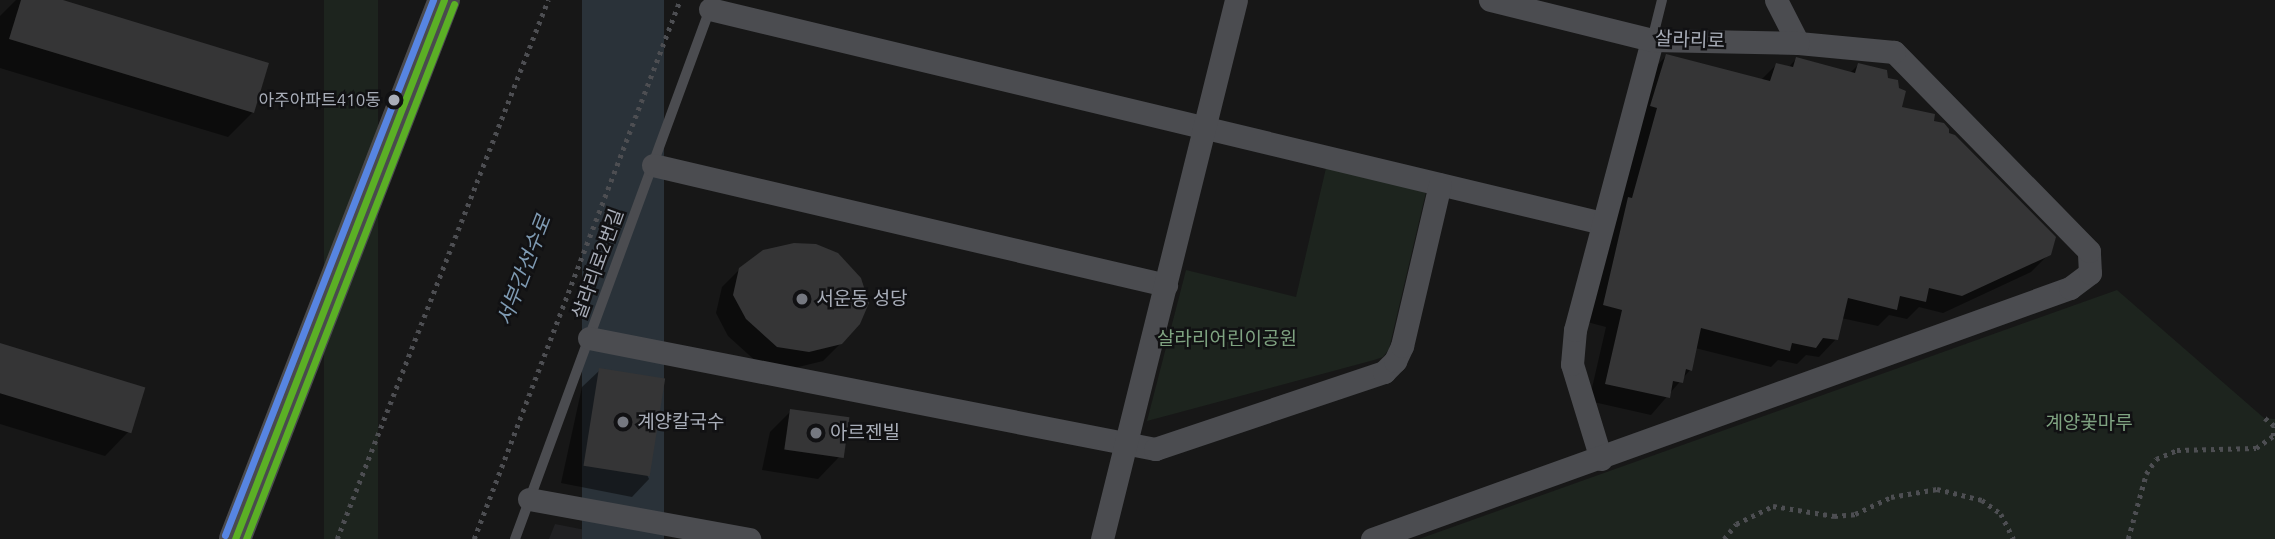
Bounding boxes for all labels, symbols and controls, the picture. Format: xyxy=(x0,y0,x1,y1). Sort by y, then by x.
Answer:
street label: 살라리로 xyxy=(1655,27,1725,53)
place label: 아주아파트410동 xyxy=(258,90,381,110)
marker: 아주아파트410동 xyxy=(387,93,401,107)
street label: 살라리로2번길 xyxy=(568,206,628,322)
water label: 서부간선수로 xyxy=(490,211,556,329)
place label: 서운동 성당 xyxy=(816,288,908,310)
marker: 서운동 성당 xyxy=(794,291,810,307)
park label: 살라리어린이공원 xyxy=(1157,328,1297,350)
place label: 계양칼국수 xyxy=(637,411,724,433)
park label: 계양꽃마루 xyxy=(2045,412,2133,434)
marker: 계양칼국수 xyxy=(615,414,631,430)
place label: 아르젠빌 xyxy=(830,422,900,444)
marker: 아르젠빌 xyxy=(808,425,824,441)

